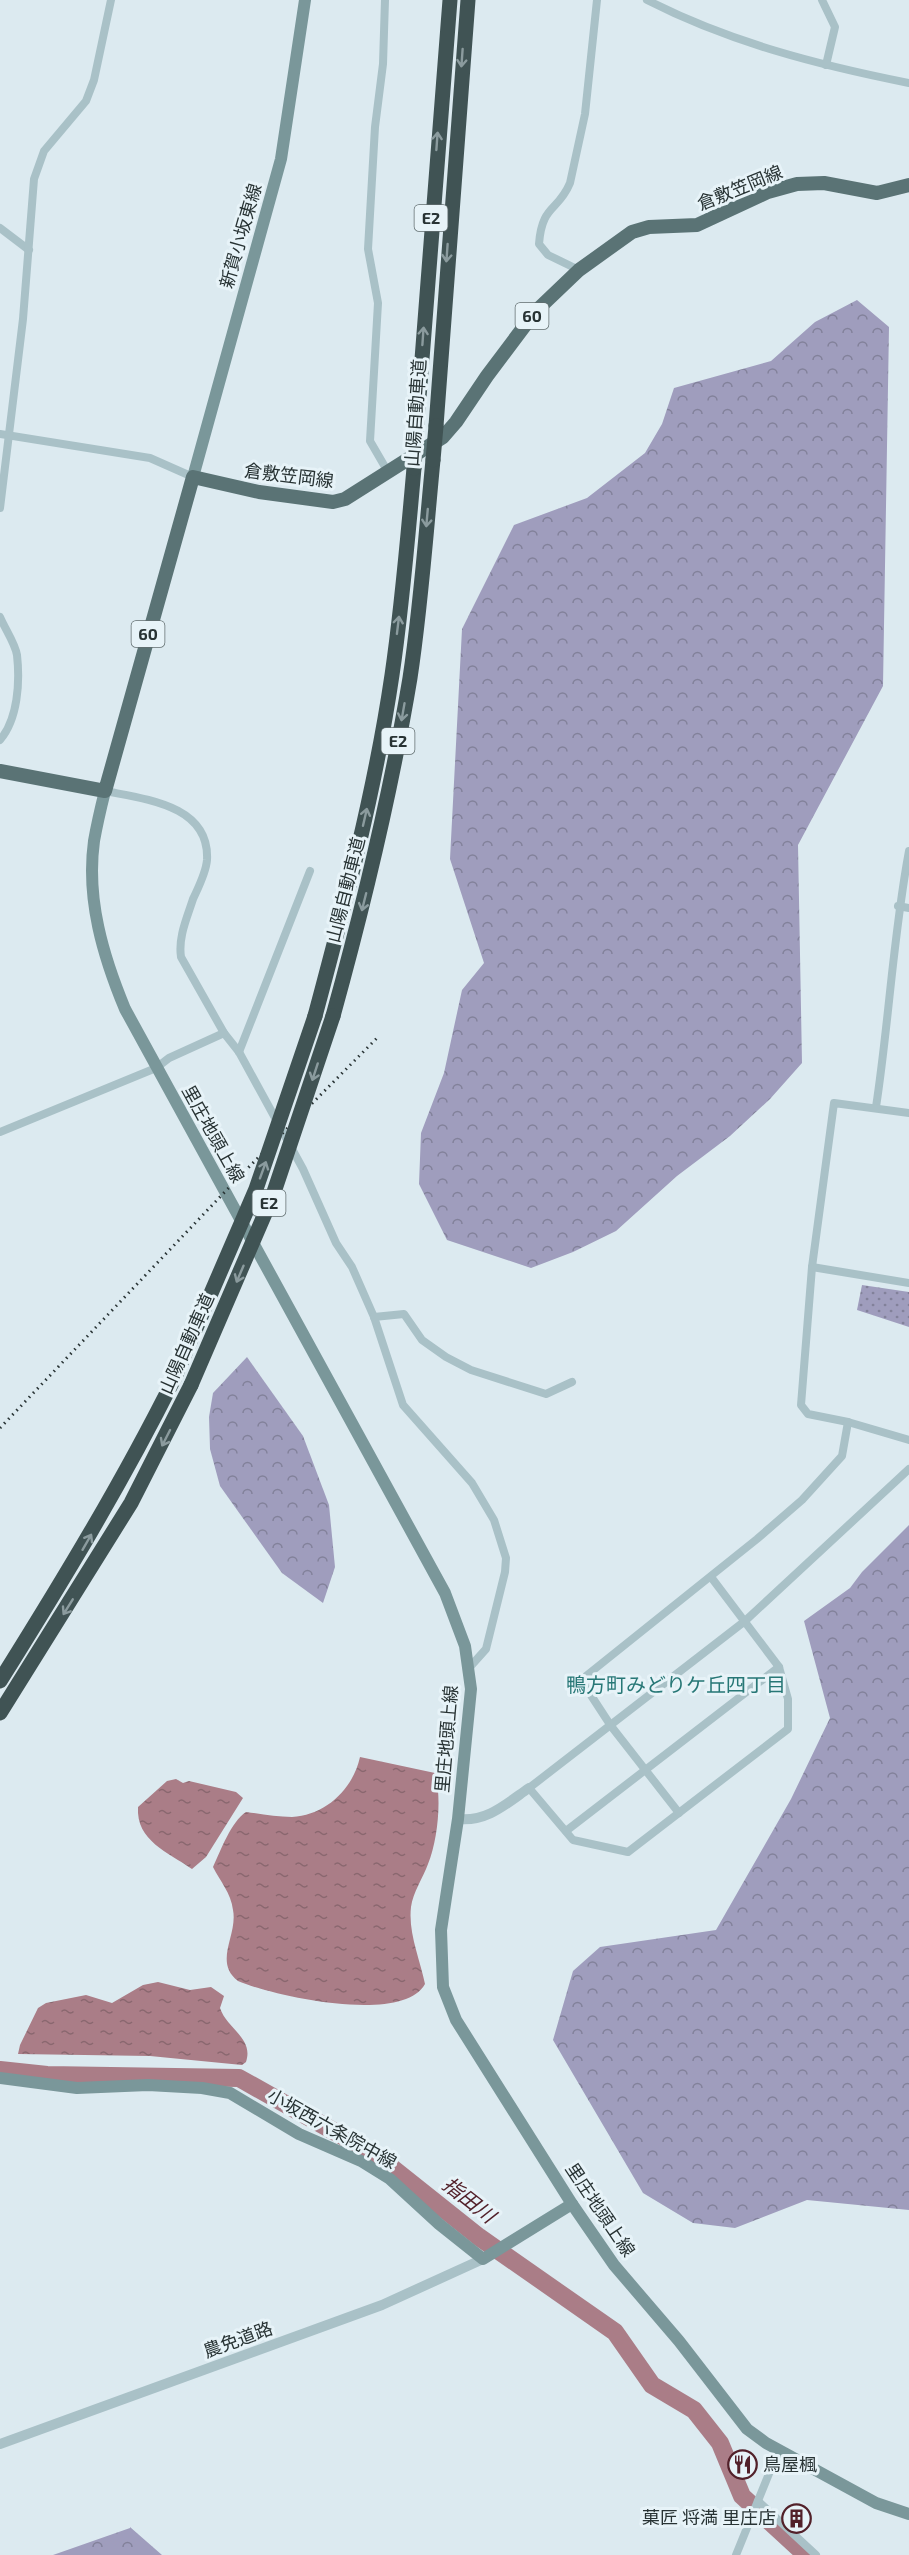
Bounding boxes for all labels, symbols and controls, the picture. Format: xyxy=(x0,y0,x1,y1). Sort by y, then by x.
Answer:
one-way arrow xyxy=(456,48,467,68)
one-way arrow xyxy=(431,132,442,152)
street label: 倉敷笠岡線 xyxy=(694,160,785,214)
street label: 新賀小坂東線 xyxy=(215,181,265,291)
road number: E2 xyxy=(414,205,448,231)
one-way arrow xyxy=(442,242,453,262)
road number: 60 xyxy=(516,303,548,329)
one-way arrow xyxy=(417,326,428,346)
street label: 山陽自動車道 xyxy=(400,358,430,468)
street label: 倉敷笠岡線 xyxy=(243,459,335,491)
one-way arrow xyxy=(421,508,432,528)
one-way arrow xyxy=(393,615,404,635)
road number: 60 xyxy=(132,621,164,647)
one-way arrow xyxy=(398,701,409,721)
road number: E2 xyxy=(382,728,414,754)
one-way arrow xyxy=(360,808,371,827)
street label: 山陽自動車道 xyxy=(321,835,369,945)
one-way arrow xyxy=(358,893,370,912)
one-way arrow xyxy=(309,1062,320,1081)
street label: 里庄地頭上線 xyxy=(178,1081,250,1186)
one-way arrow xyxy=(259,1161,270,1180)
road number: E2 xyxy=(252,1190,286,1216)
one-way arrow xyxy=(234,1265,245,1283)
street label: 山陽自動車道 xyxy=(154,1290,218,1397)
one-way arrow xyxy=(159,1428,171,1446)
one-way arrow xyxy=(81,1534,93,1551)
one-way arrow xyxy=(62,1598,75,1615)
district label: 鴨方町みどりケ丘四丁目 xyxy=(566,1672,786,1696)
street label: 里庄地頭上線 xyxy=(430,1684,462,1794)
street label: 小坂西六条院中線 xyxy=(264,2084,401,2173)
street label: 里庄地頭上線 xyxy=(562,2159,640,2260)
water label: 指田川 xyxy=(439,2171,502,2228)
street label: 農免道路 xyxy=(200,2316,275,2362)
restaurant icon: 鳥屋楓 xyxy=(726,2449,758,2481)
place label: 鳥屋楓 xyxy=(763,2453,817,2475)
building icon: 菓匠 将満 里庄店 xyxy=(781,2502,813,2534)
place label: 菓匠 将満 里庄店 xyxy=(642,2506,776,2528)

